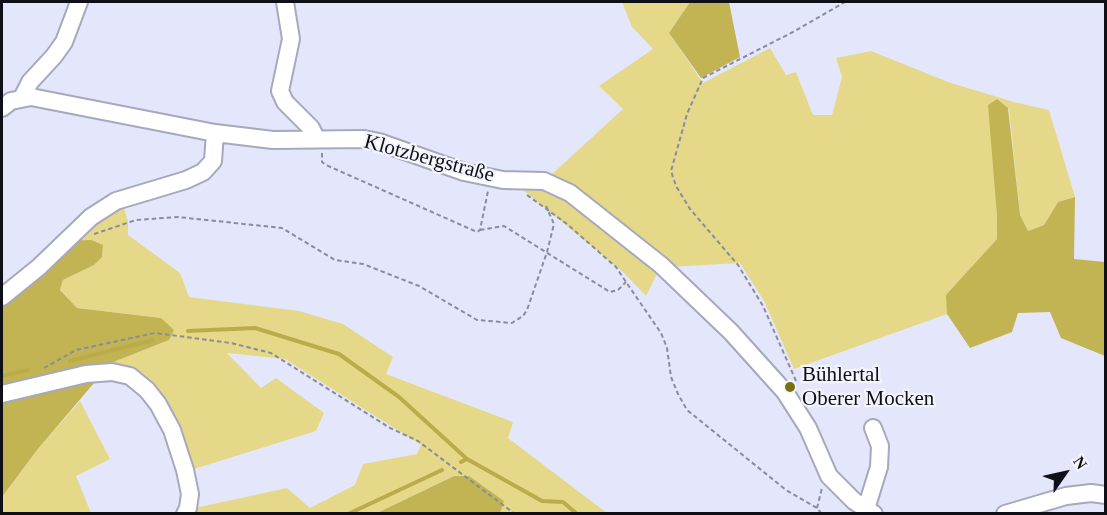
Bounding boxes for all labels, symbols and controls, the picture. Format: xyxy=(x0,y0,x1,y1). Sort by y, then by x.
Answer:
street label: Klotzbergstraße xyxy=(361,130,497,188)
place label: Bühlertal Oberer Mocken xyxy=(802,362,934,412)
marker: Bühlertal Oberer Mocken xyxy=(783,380,797,394)
north arrow xyxy=(1035,443,1095,503)
text: N xyxy=(1070,453,1091,472)

